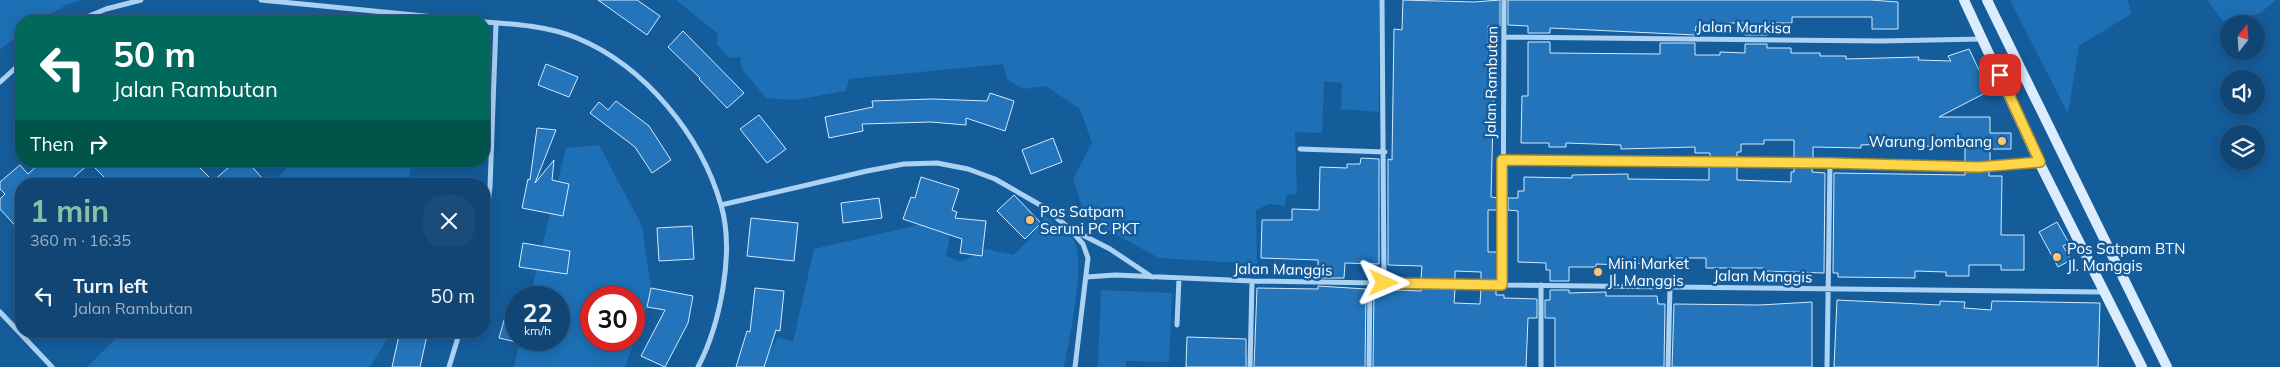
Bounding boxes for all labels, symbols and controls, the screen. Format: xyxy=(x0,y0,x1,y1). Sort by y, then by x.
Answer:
north arrow xyxy=(2220,15,2265,60)
map controls xyxy=(2220,15,2265,170)
street label: Jalan Markisa xyxy=(1697,17,1791,37)
street label: Jalan Rambutan xyxy=(1481,26,1501,138)
text: 50 m xyxy=(113,32,196,76)
icon: left xyxy=(30,35,95,100)
pin xyxy=(1979,54,2021,96)
icon: arrive xyxy=(1986,61,2014,89)
button: sound xyxy=(2220,70,2265,115)
text: Jalan Rambutan xyxy=(113,75,278,103)
button: layers xyxy=(2220,125,2265,170)
icon: right xyxy=(84,130,112,158)
text: Then xyxy=(30,132,74,156)
place label: Warung Jombang xyxy=(1869,132,1992,151)
marker: Warung Jombang xyxy=(1996,135,2008,147)
text: 1 min xyxy=(30,192,109,230)
button: close xyxy=(423,195,475,247)
place label: Pos Satpam Seruni PC PKT xyxy=(1040,202,1140,238)
marker: Pos Satpam Seruni PC PKT xyxy=(1024,214,1036,226)
text: 360 m · 16:35 xyxy=(30,230,131,250)
place label: Pos Satpam BTN Jl. Manggis xyxy=(2067,239,2185,275)
marker: Pos Satpam BTN Jl. Manggis xyxy=(2051,251,2063,263)
place label: Mini Market Jl. Manggis xyxy=(1608,254,1689,290)
position arrow xyxy=(1357,256,1409,308)
street label: Jalan Manggis xyxy=(1233,259,1333,279)
marker: Mini Market Jl. Manggis xyxy=(1592,266,1604,278)
street label: Jalan Manggis xyxy=(1713,266,1813,286)
text: Turn left xyxy=(73,274,148,298)
icon: left xyxy=(30,282,58,310)
text: 50 m xyxy=(431,284,475,308)
speed limit sign: 30 xyxy=(580,286,645,351)
text: 22 xyxy=(522,297,553,328)
text: Jalan Rambutan xyxy=(73,298,193,318)
text: km/h xyxy=(524,323,551,338)

